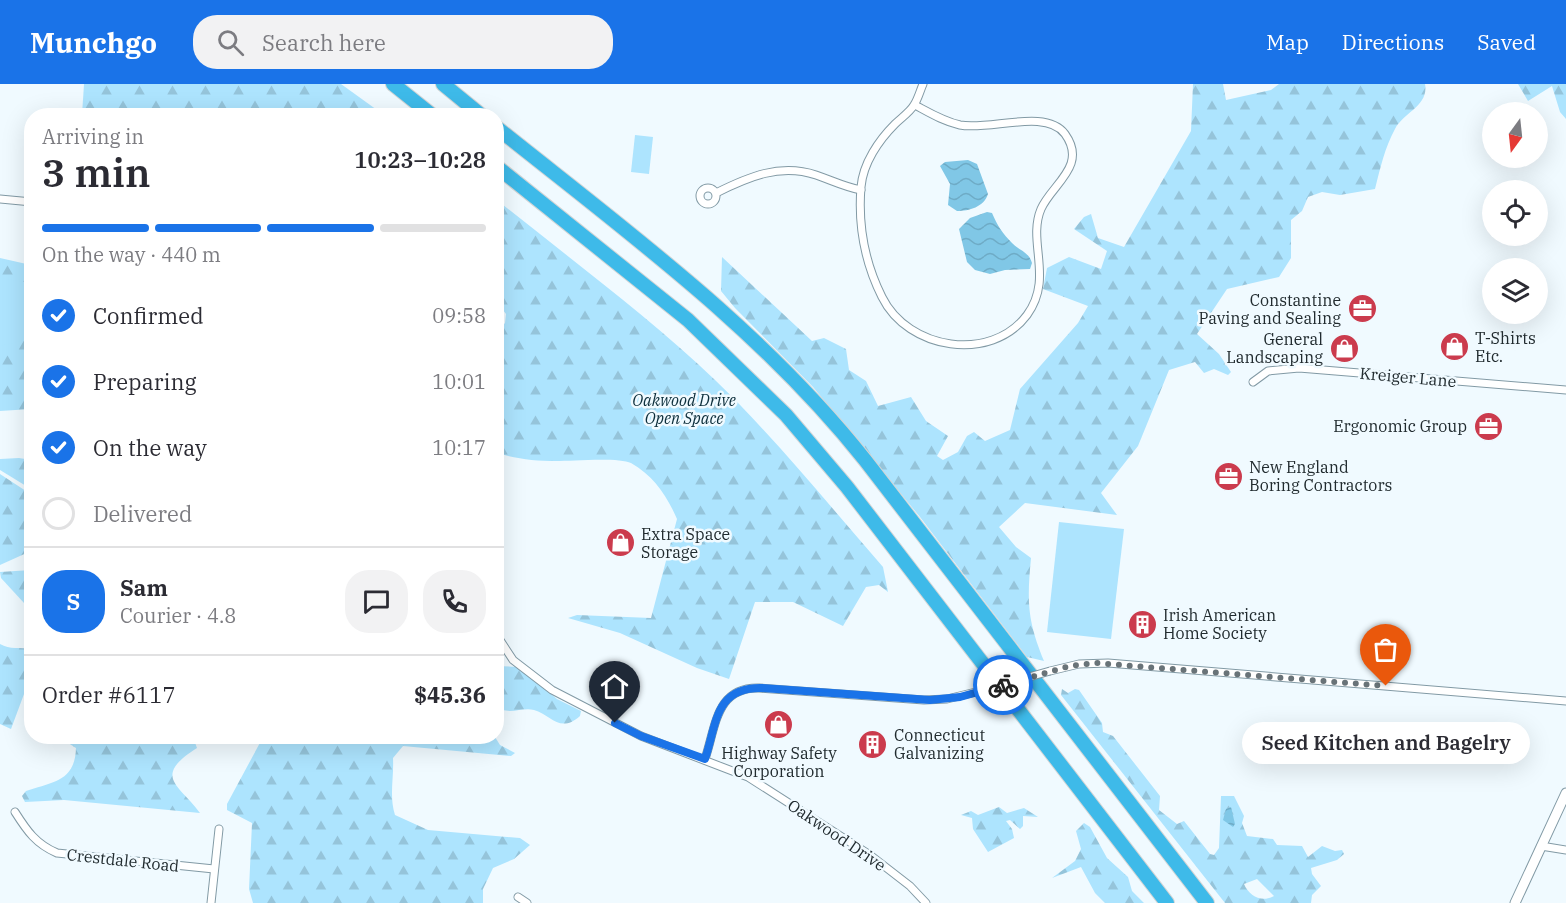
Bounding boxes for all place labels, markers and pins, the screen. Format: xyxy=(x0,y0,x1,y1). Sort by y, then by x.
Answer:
place label: Constantine Paving and Sealing xyxy=(1198,290,1341,328)
office icon: Constantine Paving and Sealing xyxy=(1346,293,1378,325)
place label: T-Shirts Etc. xyxy=(1475,328,1536,366)
place label: General Landscaping xyxy=(1226,329,1323,367)
shop icon: T-Shirts Etc. xyxy=(1438,331,1470,363)
shop icon: General Landscaping xyxy=(1328,332,1360,364)
office icon: Ergonomic Group xyxy=(1472,410,1504,442)
place label: Ergonomic Group xyxy=(1333,416,1467,436)
place label: New England Boring Contractors xyxy=(1249,457,1392,495)
office icon: New England Boring Contractors xyxy=(1212,460,1244,492)
place label: Extra Space Storage xyxy=(641,524,730,562)
shop icon: Extra Space Storage xyxy=(604,527,636,559)
place label: Irish American Home Society xyxy=(1163,605,1276,643)
building icon: Irish American Home Society xyxy=(1126,608,1158,640)
pin xyxy=(1360,624,1411,686)
pin xyxy=(589,661,640,723)
shop icon: Highway Safety Corporation xyxy=(763,709,795,741)
callout: Seed Kitchen and Bagelry xyxy=(1242,722,1530,764)
place label: Connecticut Galvanizing xyxy=(894,725,985,763)
building icon: Connecticut Galvanizing xyxy=(857,728,889,760)
place label: Highway Safety Corporation xyxy=(721,743,837,781)

